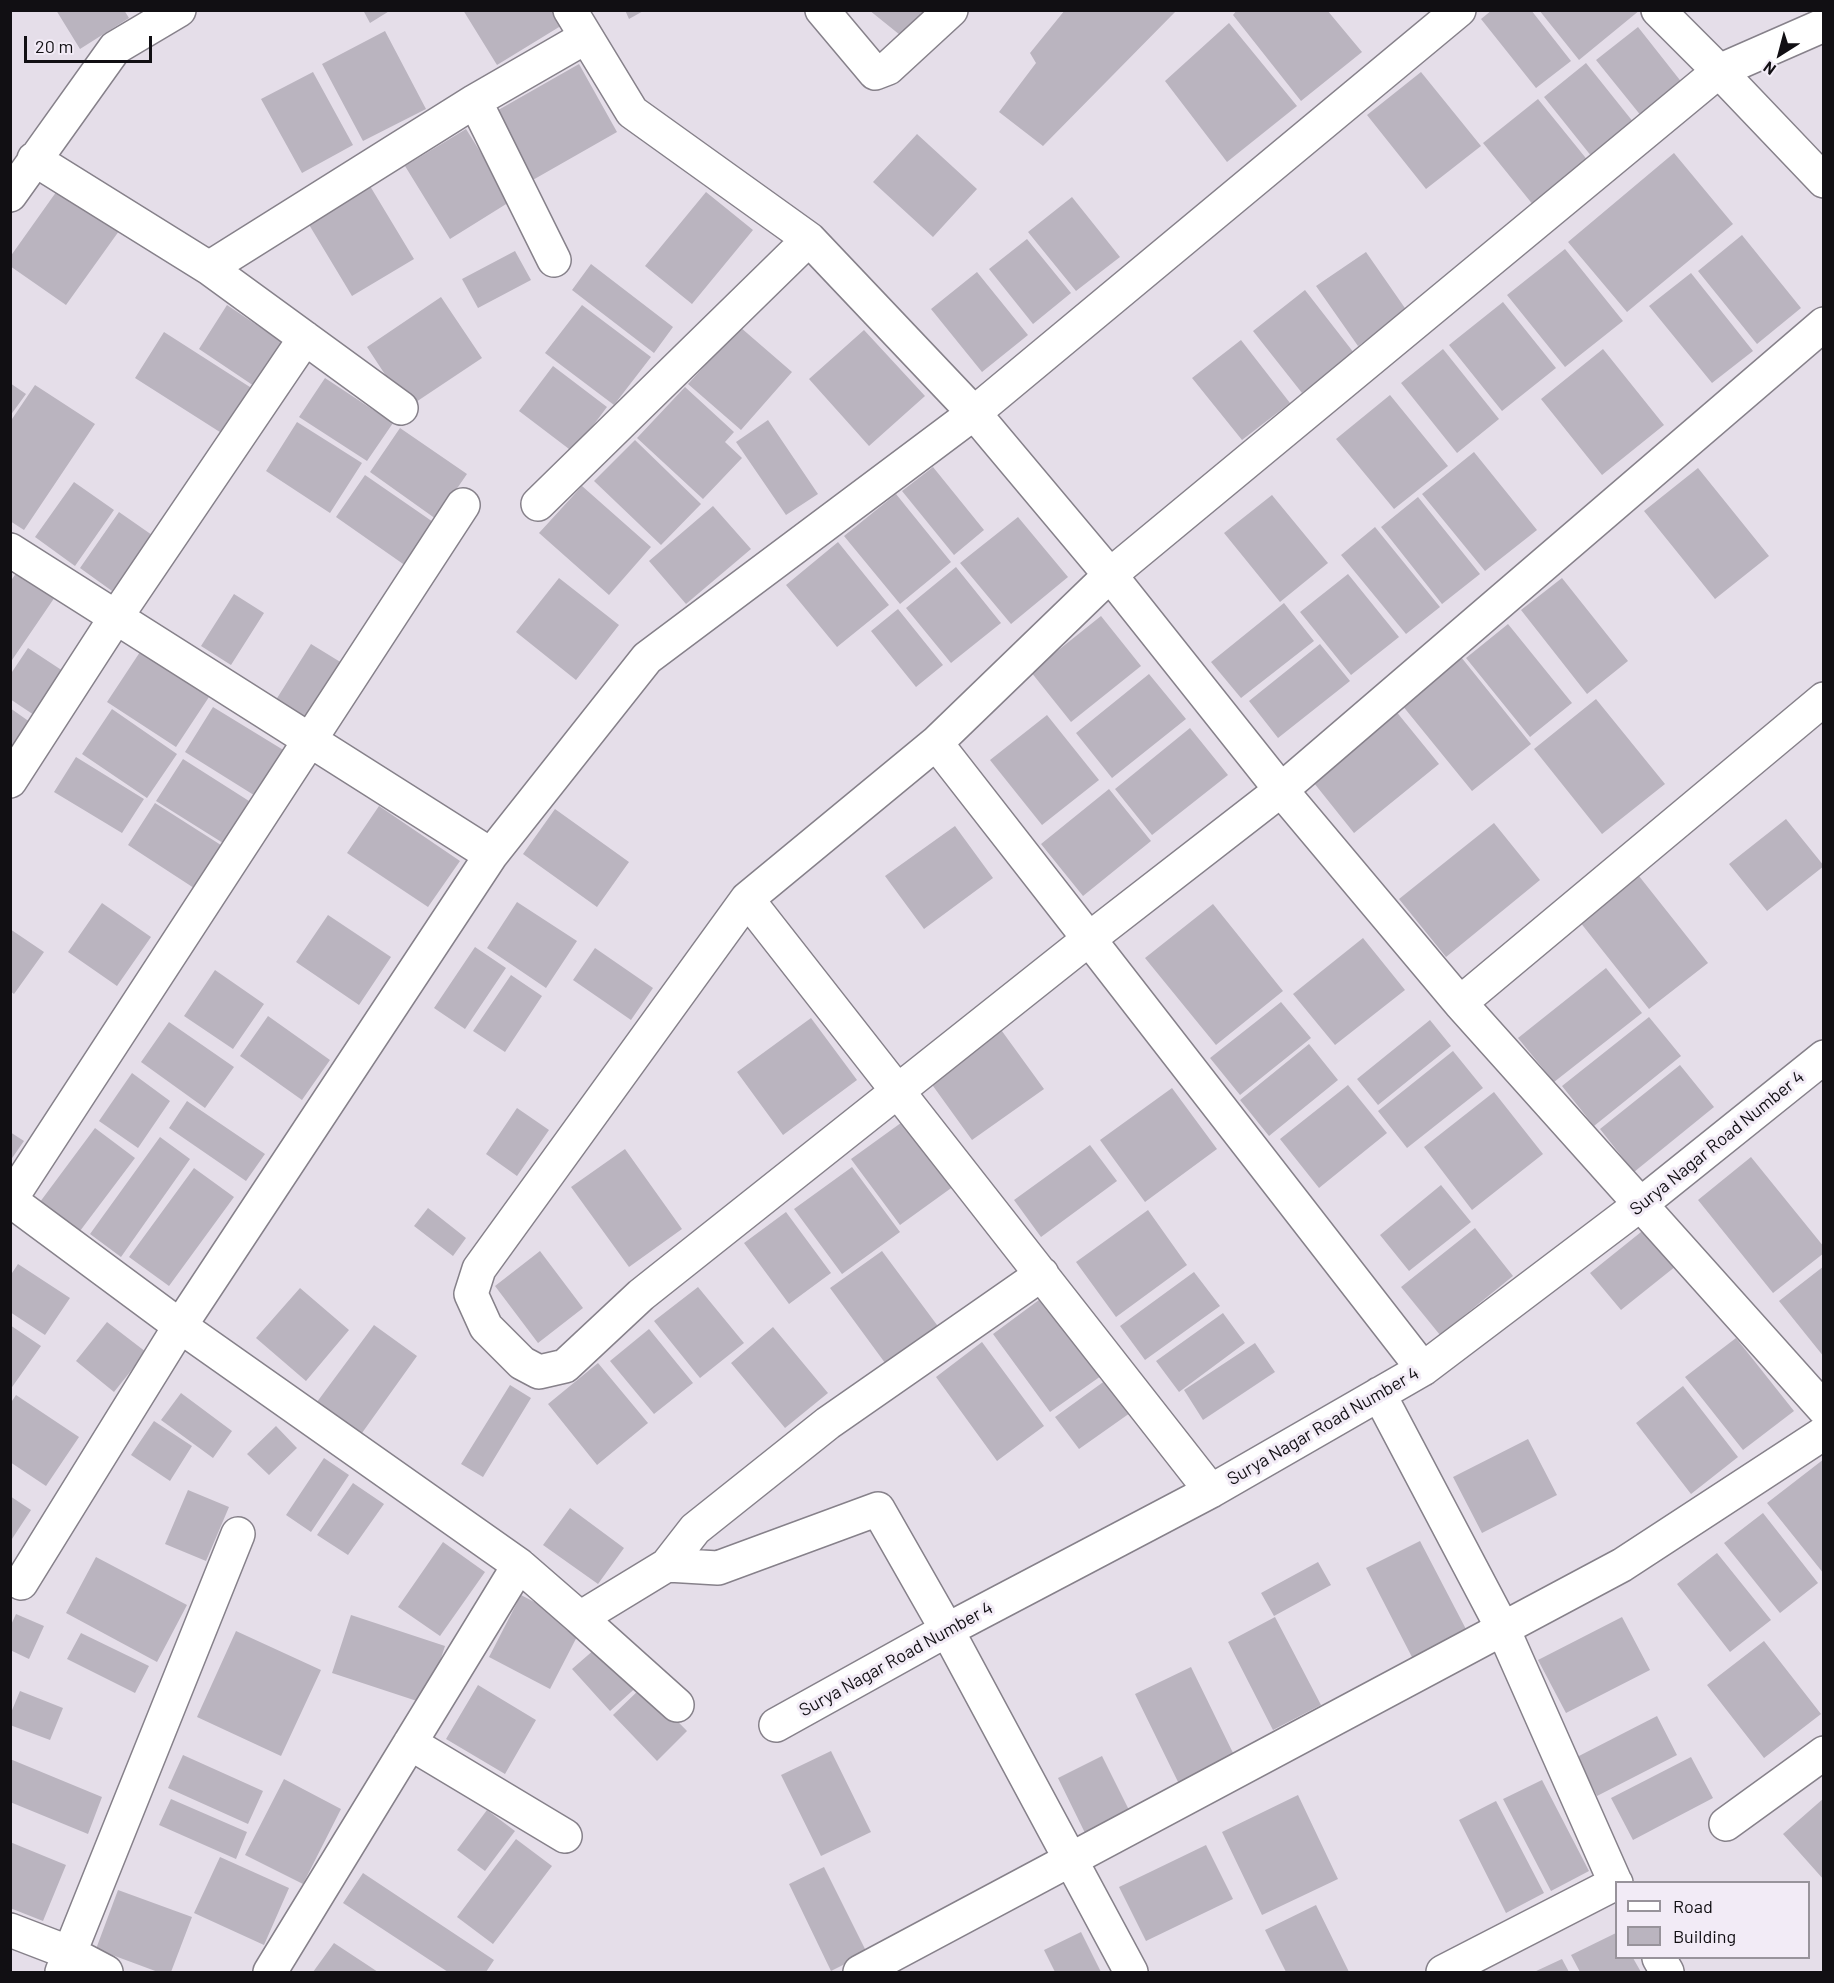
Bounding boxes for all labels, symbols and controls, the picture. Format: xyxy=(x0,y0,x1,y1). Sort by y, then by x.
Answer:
scale bar xyxy=(27,24,154,62)
north arrow xyxy=(1750,24,1810,84)
text: 20 m xyxy=(35,35,73,57)
text: N xyxy=(1759,58,1779,80)
street label: Surya Nagar Road Number 4 xyxy=(1626,1066,1808,1220)
street label: Surya Nagar Road Number 4 xyxy=(1223,1362,1423,1490)
street label: Surya Nagar Road Number 4 xyxy=(795,1597,997,1721)
legend xyxy=(1615,1881,1810,1959)
text: Road xyxy=(1673,1895,1713,1917)
text: Building xyxy=(1673,1925,1736,1947)

